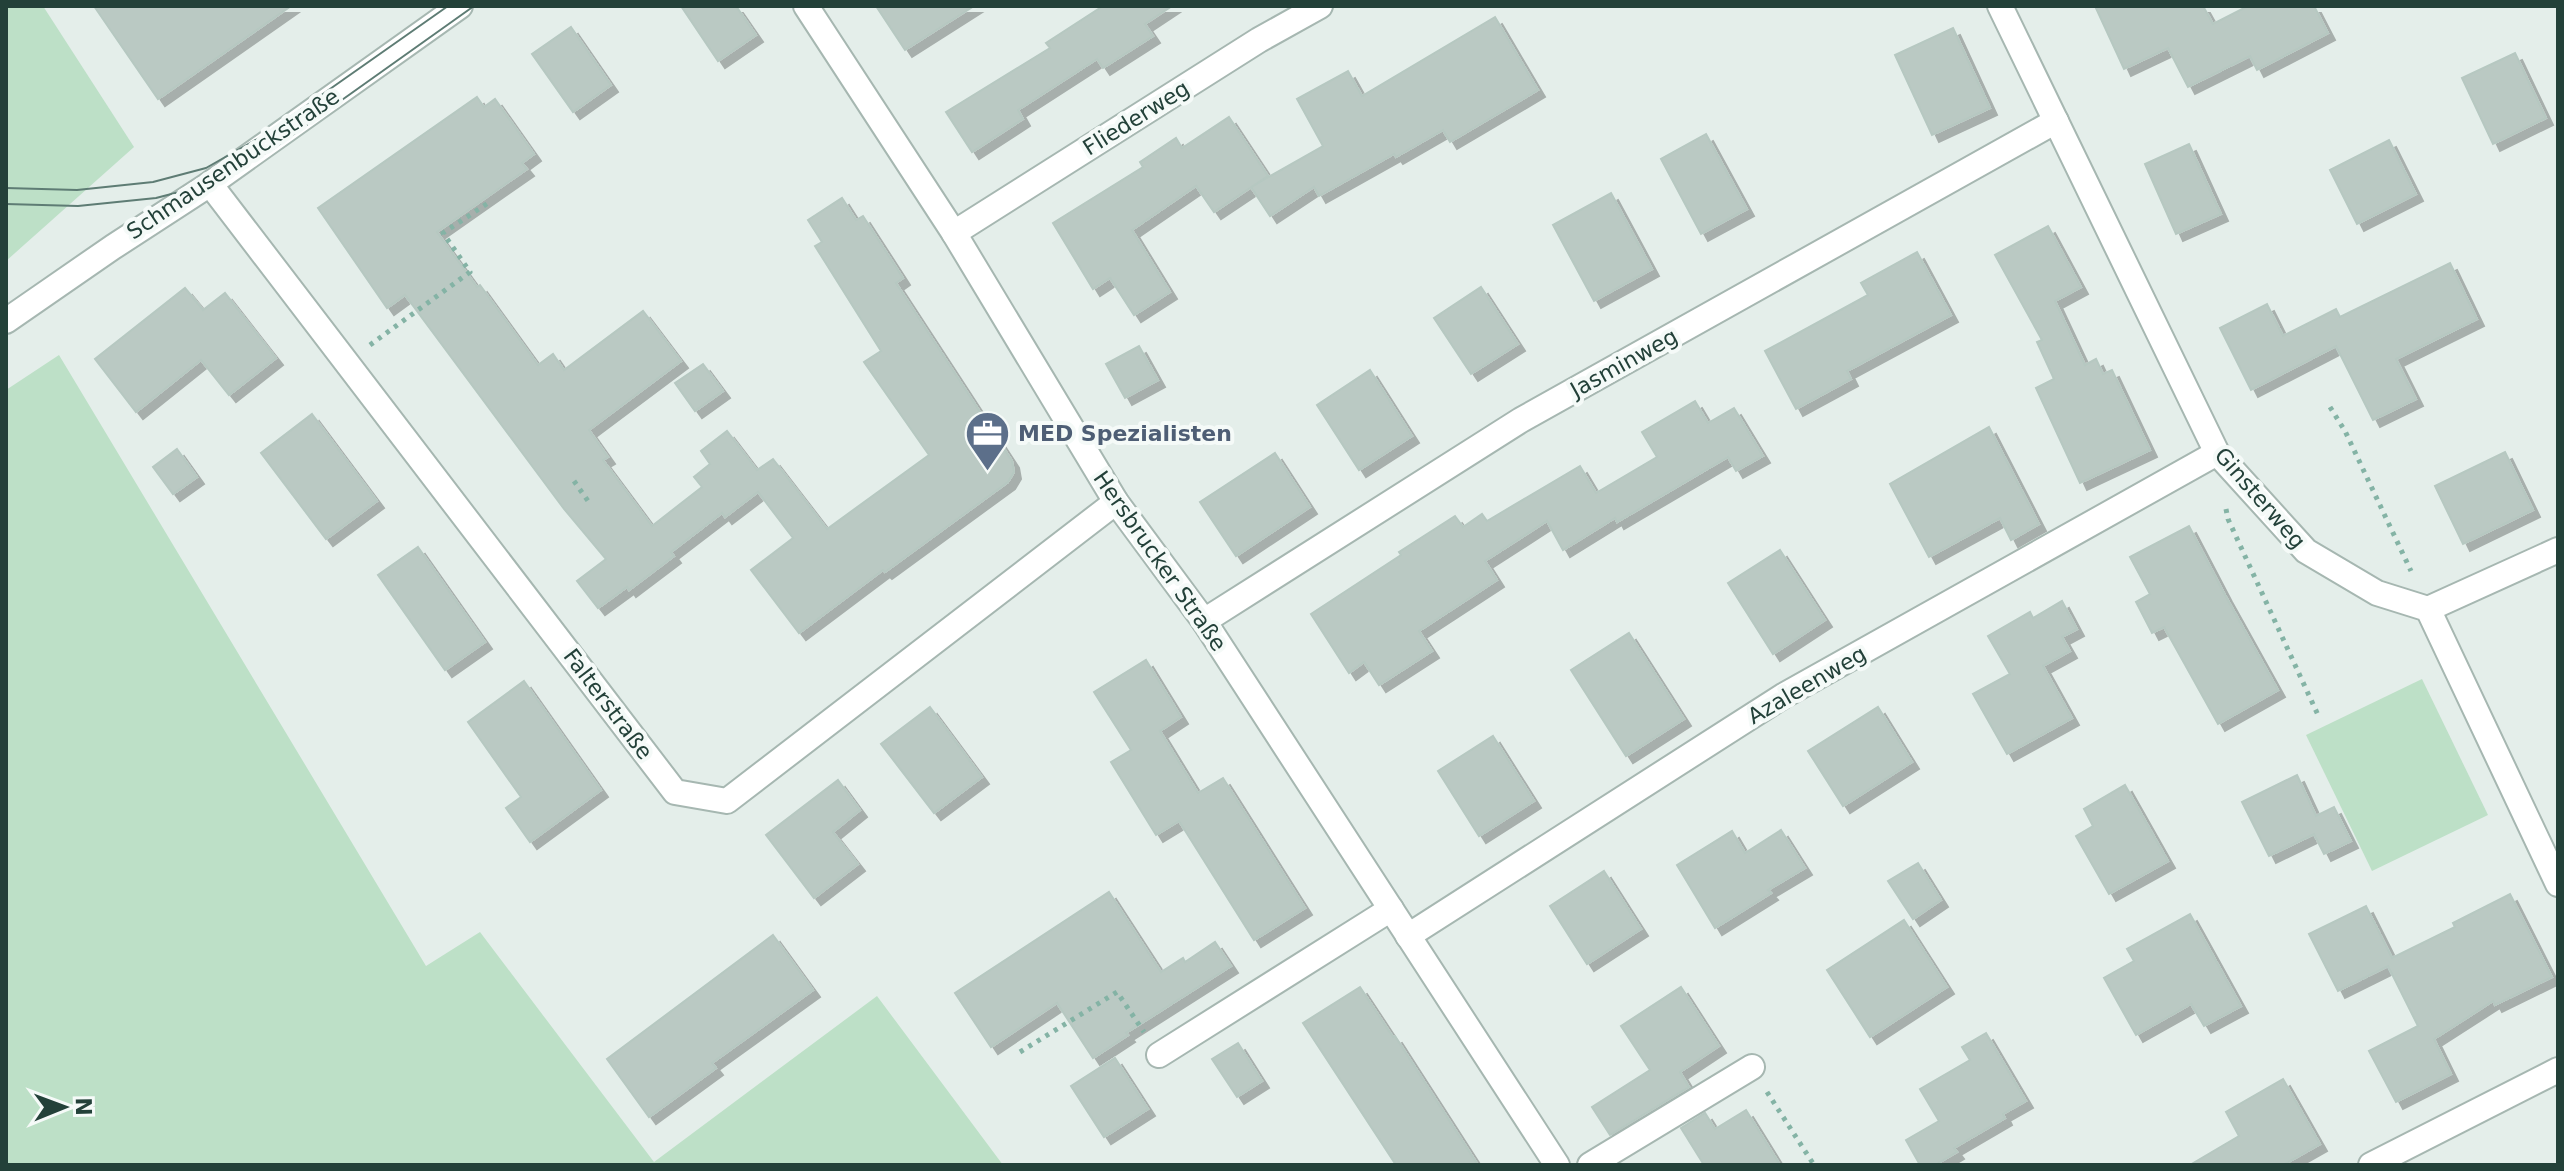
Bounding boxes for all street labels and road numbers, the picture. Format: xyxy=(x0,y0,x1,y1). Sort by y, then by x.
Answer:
street label: Fliederweg xyxy=(1078,75,1194,161)
street label: Schmausenbuckstraße xyxy=(122,84,344,244)
street label: Jasminweg xyxy=(1564,323,1682,404)
street label: Ginsterweg xyxy=(2209,443,2311,553)
street label: Hersbrucker Straße xyxy=(1088,466,1232,656)
street label: Azaleenweg xyxy=(1743,641,1871,729)
street label: Falterstraße xyxy=(558,644,658,764)

